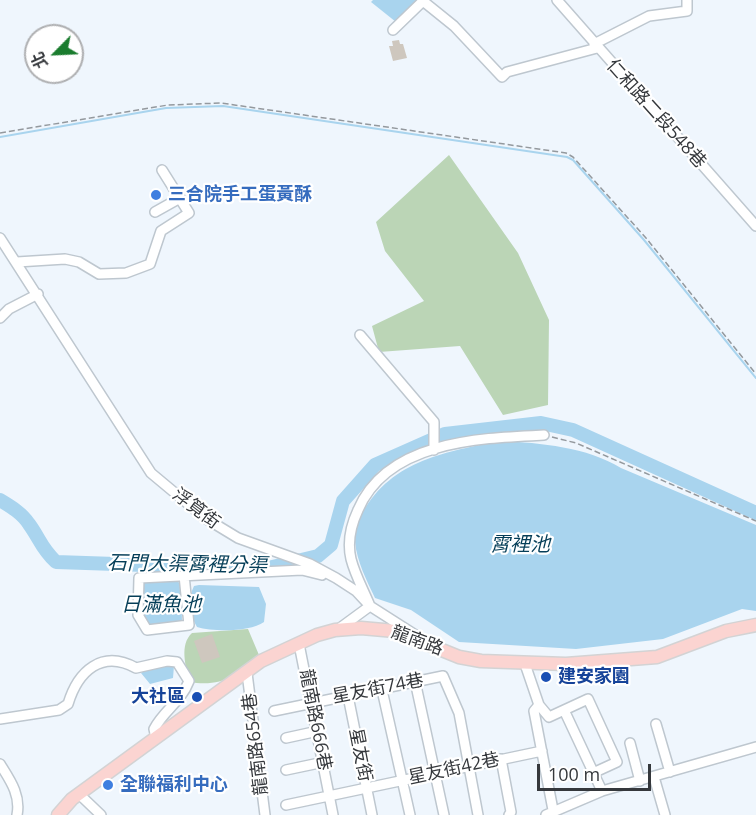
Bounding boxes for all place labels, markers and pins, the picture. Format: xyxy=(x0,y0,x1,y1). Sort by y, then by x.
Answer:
place label: 三合院手工蛋黃酥 xyxy=(168,184,312,206)
marker: 三合院手工蛋黃酥 xyxy=(149,188,163,202)
place label: 建安家園 xyxy=(558,666,630,688)
marker: 建安家園 xyxy=(539,670,553,684)
place label: 大社區 xyxy=(131,686,185,708)
marker: 大社區 xyxy=(190,690,204,704)
place label: 全聯福利中心 xyxy=(120,774,228,796)
marker: 全聯福利中心 xyxy=(101,778,115,792)

